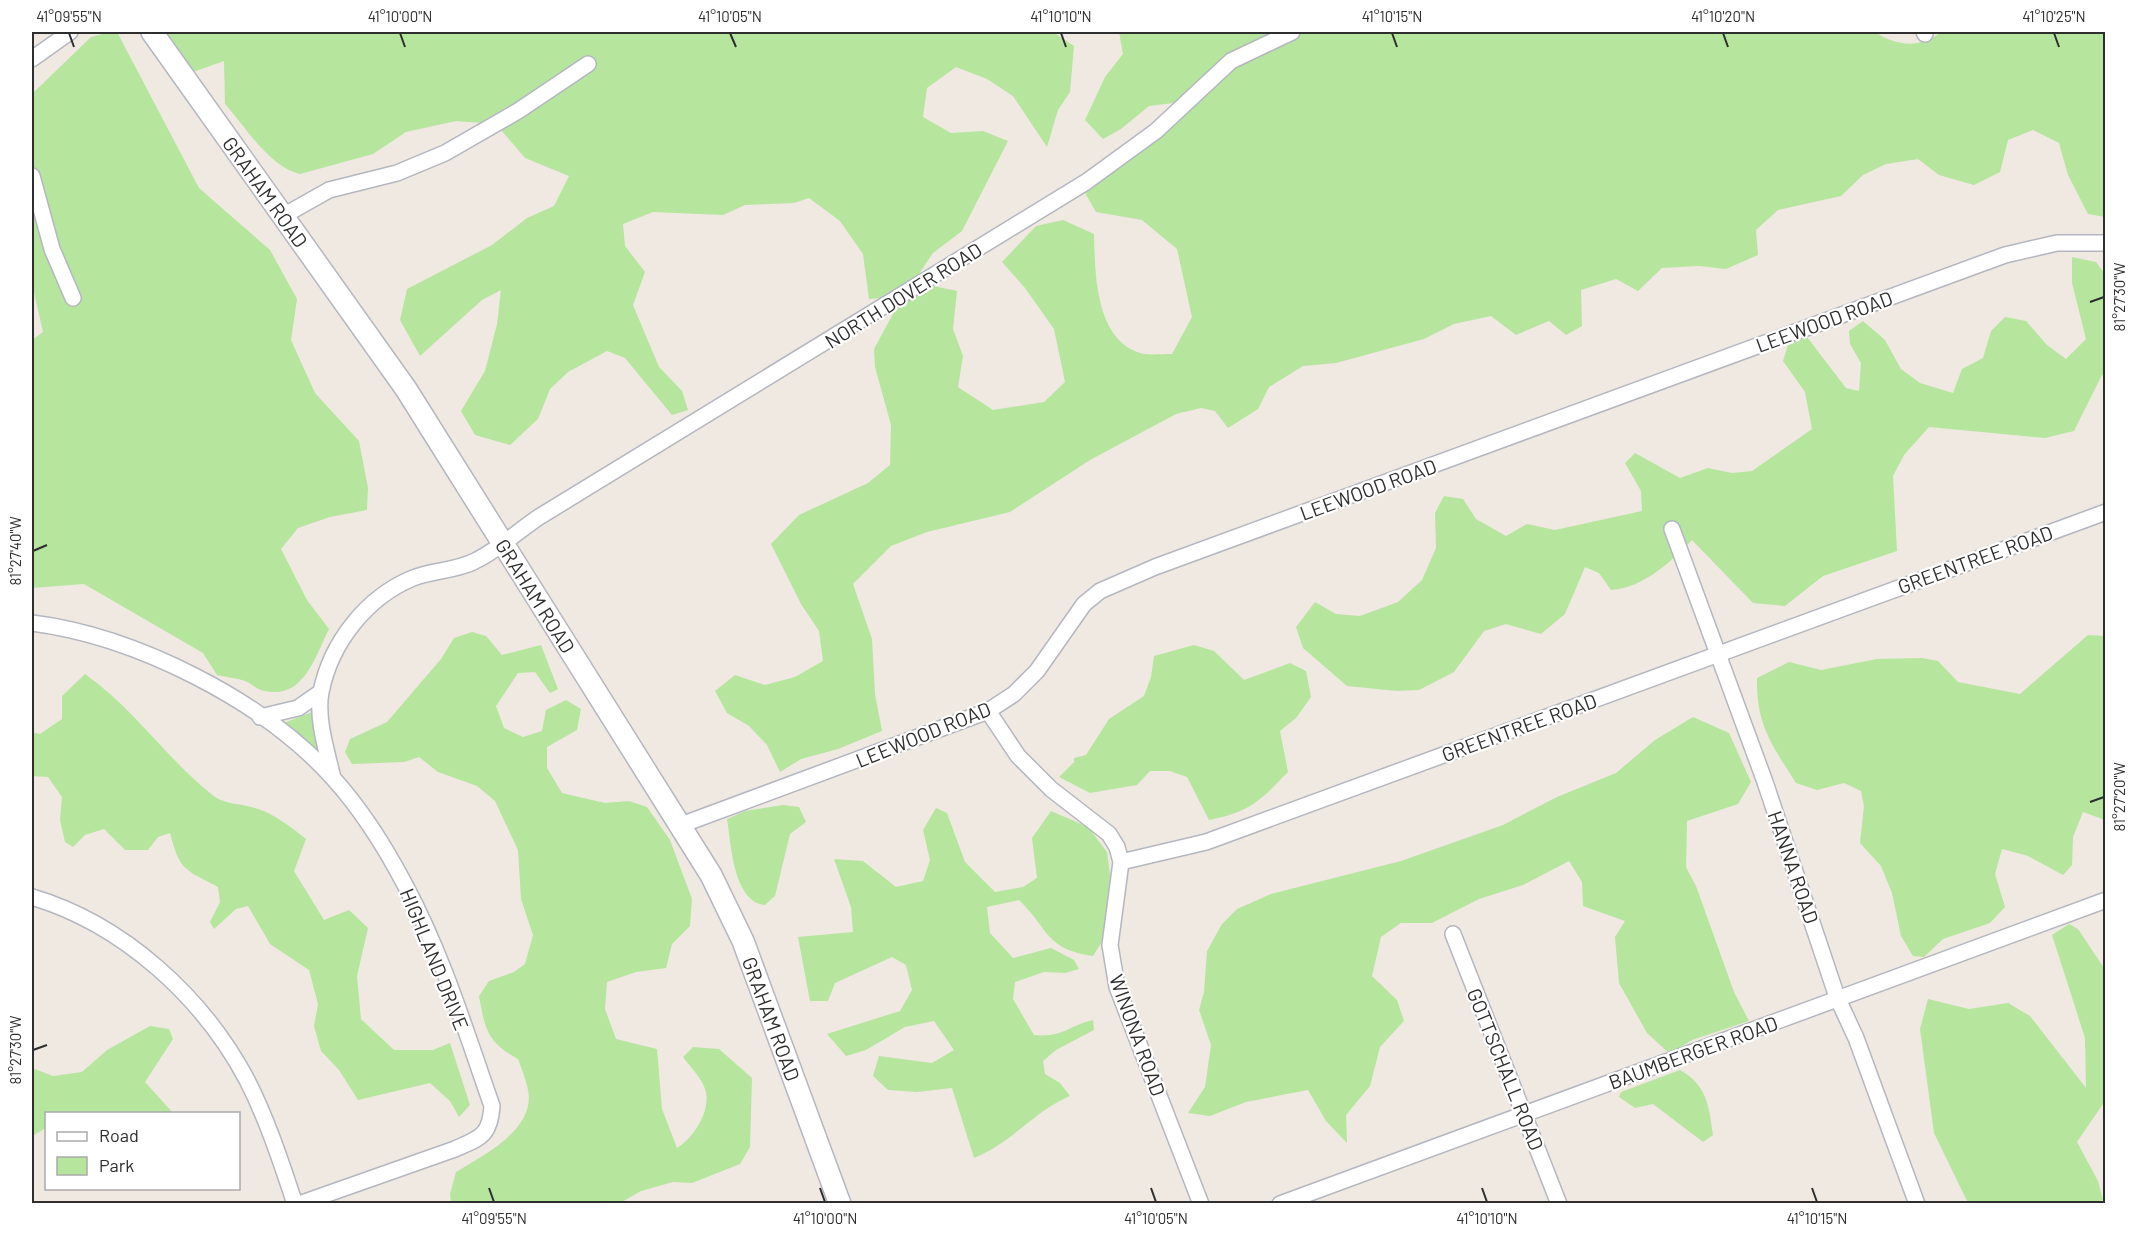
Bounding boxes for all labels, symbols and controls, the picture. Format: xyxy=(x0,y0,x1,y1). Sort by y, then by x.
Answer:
text: 41°09'55"N xyxy=(36,7,102,25)
text: 41°10'00"N xyxy=(368,7,432,25)
text: 41°10'05"N xyxy=(698,7,762,25)
text: 41°10'10"N xyxy=(1030,7,1092,25)
text: 41°10'15"N xyxy=(1362,7,1422,25)
text: 41°10'20"N xyxy=(1691,7,1755,25)
text: 41°10'25"N xyxy=(2022,7,2086,25)
street label: GRAHAM ROAD xyxy=(218,132,313,252)
street label: NORTH DOVER ROAD xyxy=(820,237,986,353)
text: 81°27'30"W xyxy=(2110,263,2128,331)
street label: LEEWOOD ROAD xyxy=(1753,285,1895,357)
street label: LEEWOOD ROAD xyxy=(1297,453,1439,525)
text: 81°27'40"W xyxy=(6,516,24,586)
street label: GREENTREE ROAD xyxy=(1894,520,2056,598)
street label: GRAHAM ROAD xyxy=(491,534,580,657)
street label: GREENTREE ROAD xyxy=(1438,688,1600,766)
street label: LEEWOOD ROAD xyxy=(852,696,994,772)
text: 81°27'20"W xyxy=(2110,762,2128,832)
street label: HANNA ROAD xyxy=(1764,808,1824,926)
street label: HIGHLAND DRIVE xyxy=(396,885,474,1033)
street label: GRAHAM ROAD xyxy=(738,953,805,1084)
street label: WINONA ROAD xyxy=(1105,971,1171,1099)
street label: GOTTSCHALL ROAD xyxy=(1463,985,1549,1153)
street label: BAUMBERGER ROAD xyxy=(1605,1010,1781,1094)
text: 81°27'30"W xyxy=(6,1016,24,1084)
legend xyxy=(45,1112,240,1190)
text: Road xyxy=(99,1124,139,1146)
text: Park xyxy=(99,1154,134,1176)
text: 41°09'55"N xyxy=(461,1209,527,1227)
text: 41°10'00"N xyxy=(793,1209,857,1227)
text: 41°10'05"N xyxy=(1124,1209,1188,1227)
text: 41°10'10"N xyxy=(1456,1209,1518,1227)
text: 41°10'15"N xyxy=(1787,1209,1847,1227)

